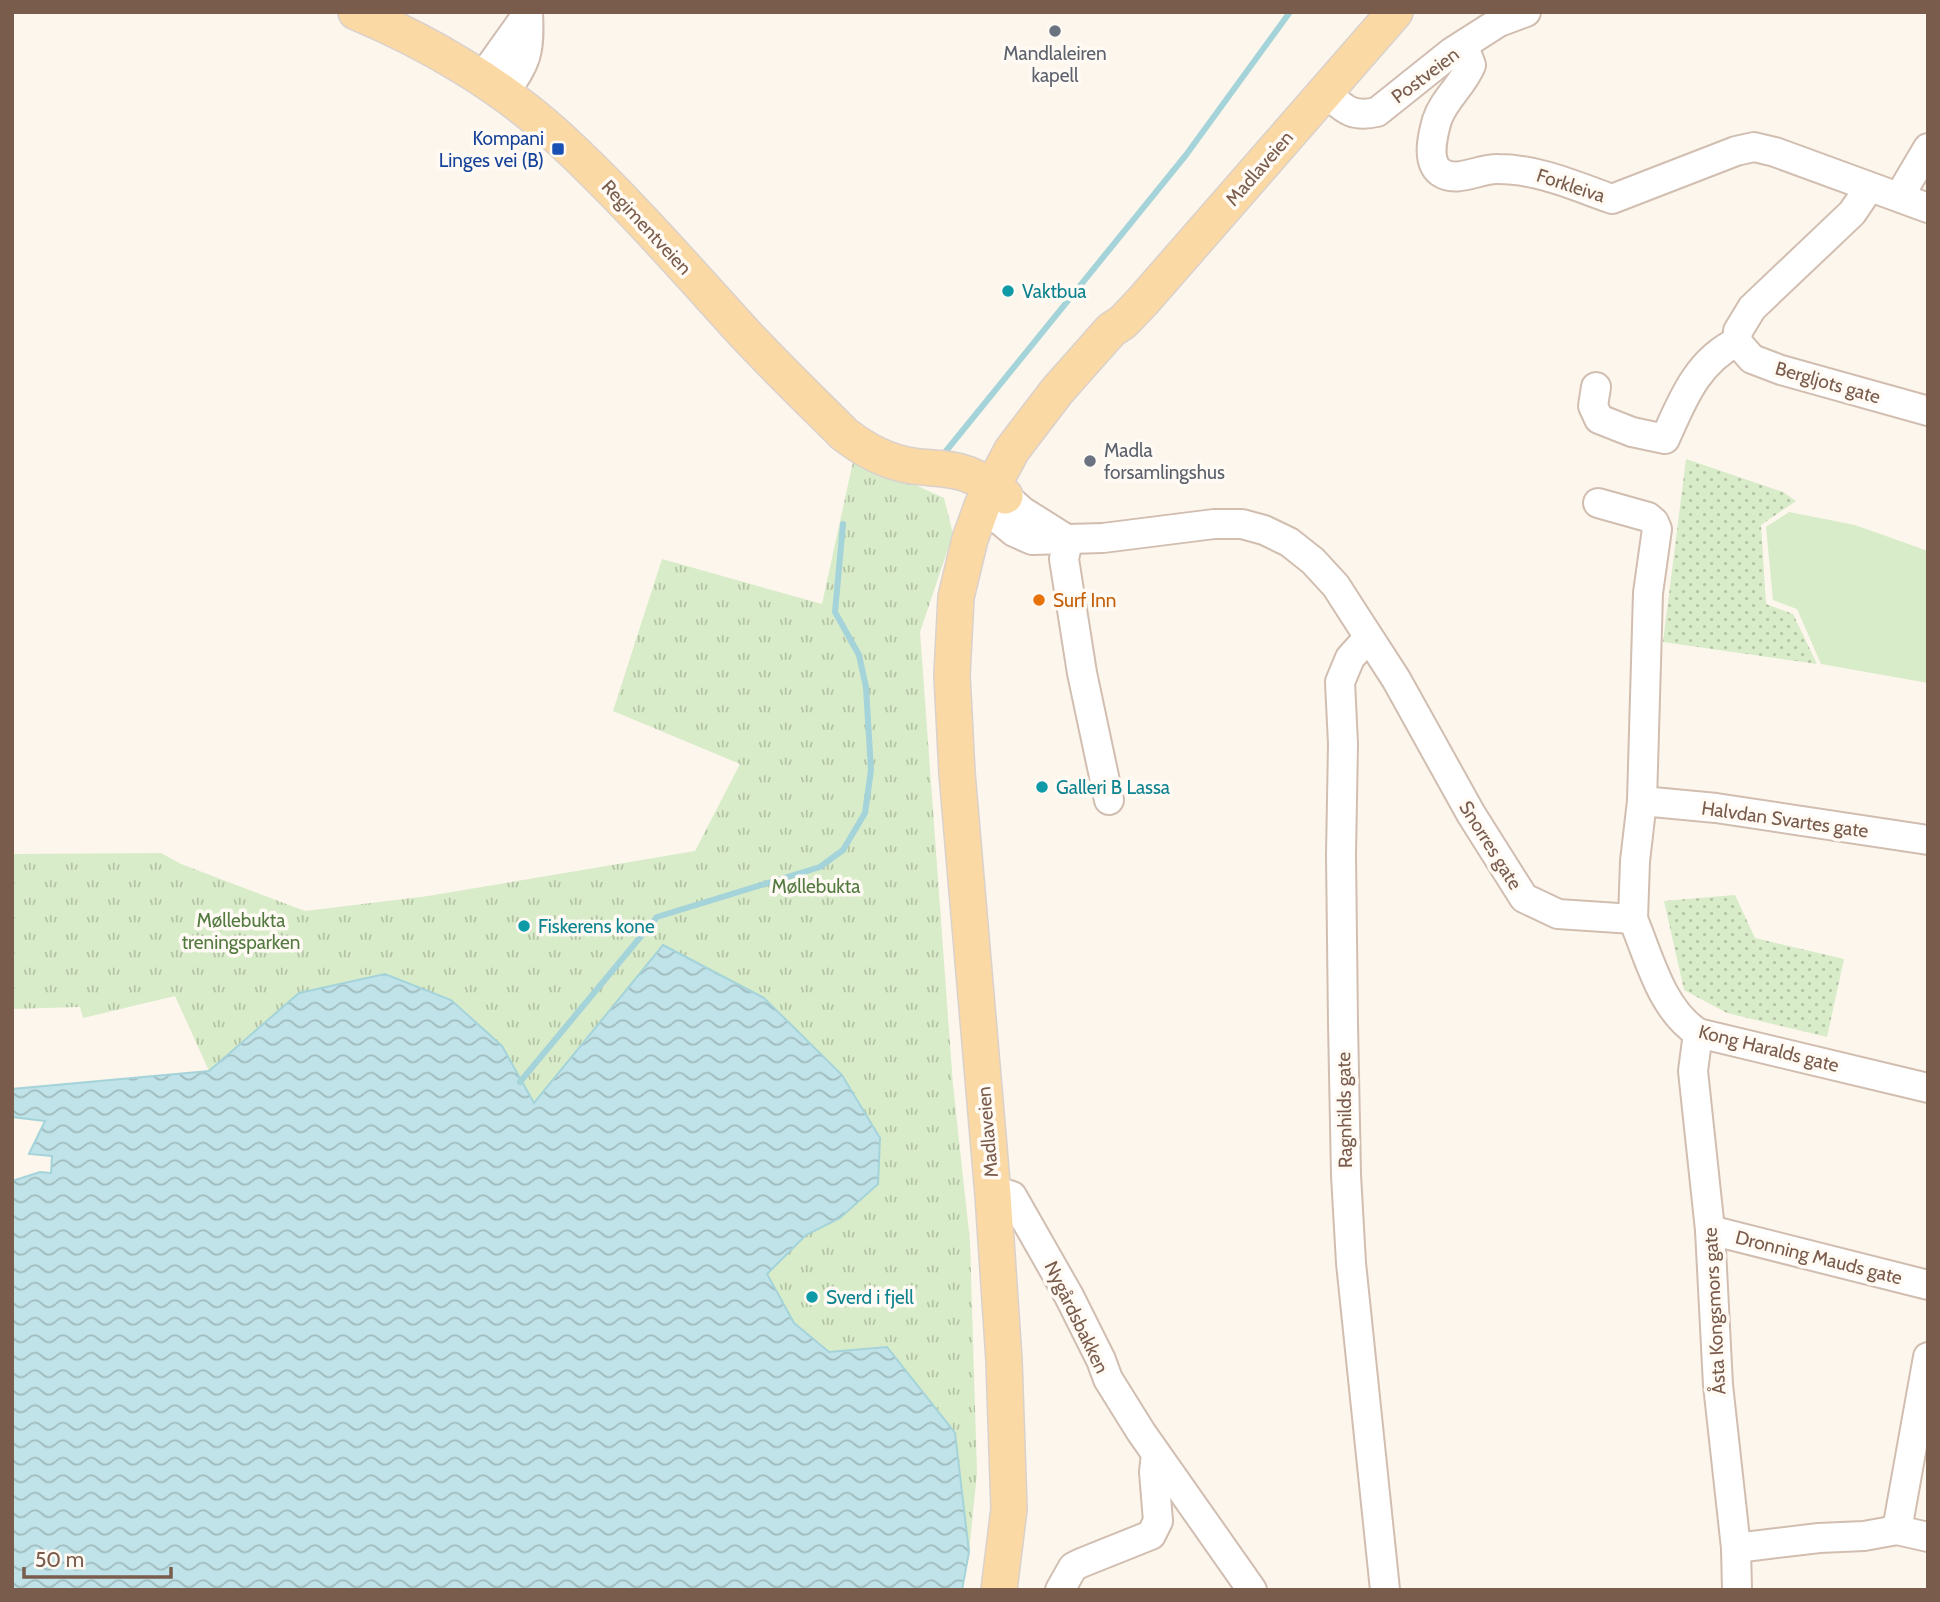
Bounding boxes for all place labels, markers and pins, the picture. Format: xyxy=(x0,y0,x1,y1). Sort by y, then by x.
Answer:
marker: Mandlaleiren kapell xyxy=(1047,23,1063,39)
place label: Mandlaleiren kapell xyxy=(1003,42,1107,87)
place label: Kompani Linges vei (B) xyxy=(439,127,544,172)
marker: Kompani Linges vei (B) xyxy=(550,141,566,157)
place label: Vaktbua xyxy=(1022,280,1087,303)
marker: Vaktbua xyxy=(1000,283,1016,299)
place label: Madla forsamlingshus xyxy=(1104,439,1225,484)
marker: Madla forsamlingshus xyxy=(1082,453,1098,469)
place label: Surf Inn xyxy=(1053,589,1116,612)
marker: Surf Inn xyxy=(1031,592,1047,608)
place label: Galleri B Lassa xyxy=(1056,776,1170,799)
marker: Galleri B Lassa xyxy=(1034,779,1050,795)
place label: Fiskerens kone xyxy=(538,915,655,938)
marker: Fiskerens kone xyxy=(516,918,532,934)
place label: Sverd i fjell xyxy=(826,1286,914,1309)
marker: Sverd i fjell xyxy=(804,1289,820,1305)

